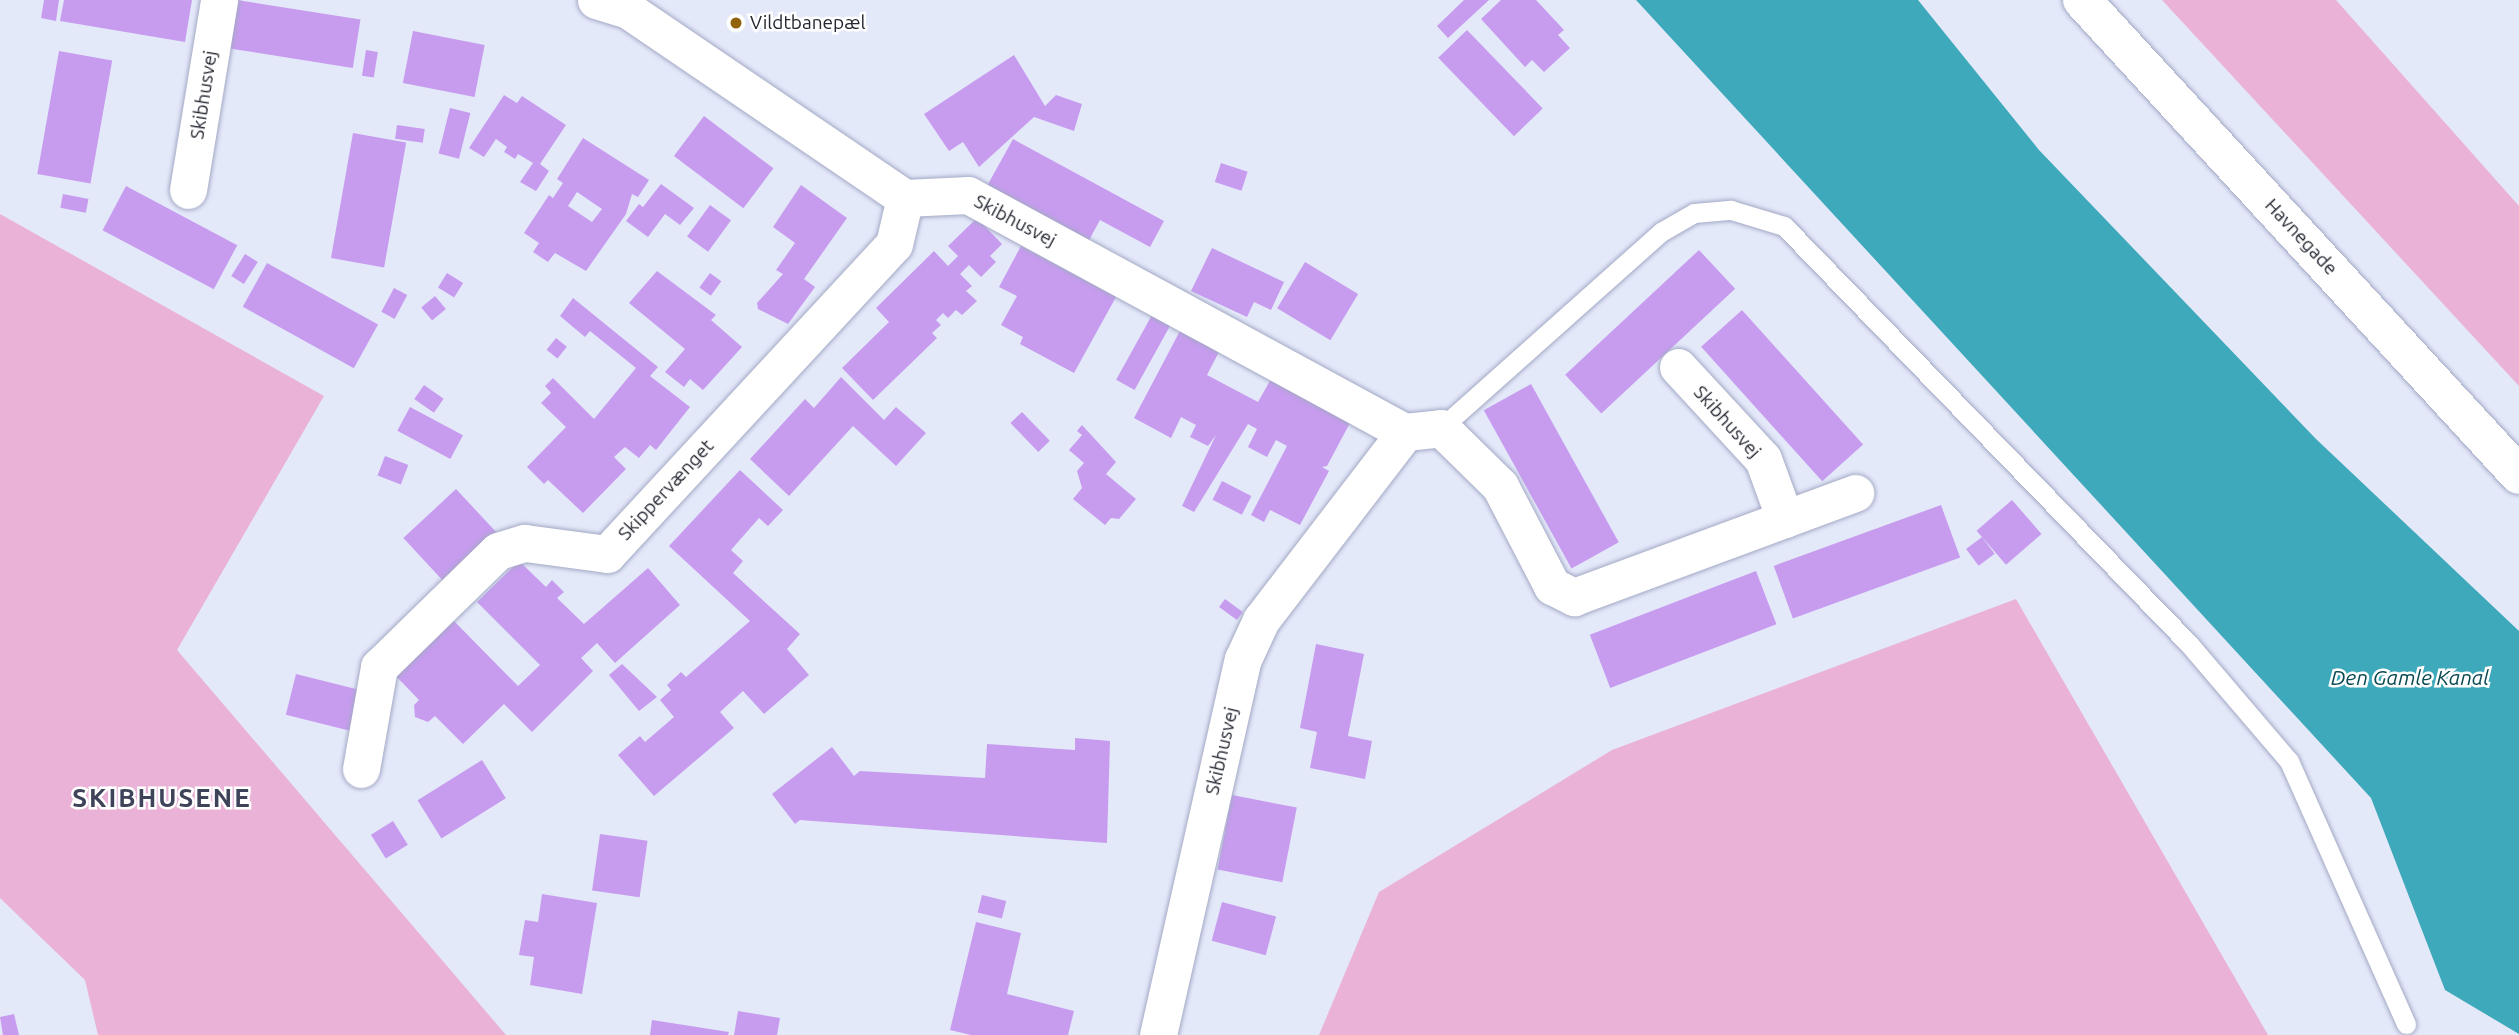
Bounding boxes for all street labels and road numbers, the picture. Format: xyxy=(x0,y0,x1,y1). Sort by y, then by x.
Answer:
street label: Skibhusvej xyxy=(186,49,222,141)
street label: Skibhusvej xyxy=(970,190,1060,252)
street label: Havnegade xyxy=(2260,194,2342,280)
street label: Skibhusvej xyxy=(1689,381,1765,463)
street label: Skippervænget xyxy=(613,435,719,545)
street label: Skibhusvej xyxy=(1201,705,1243,797)

